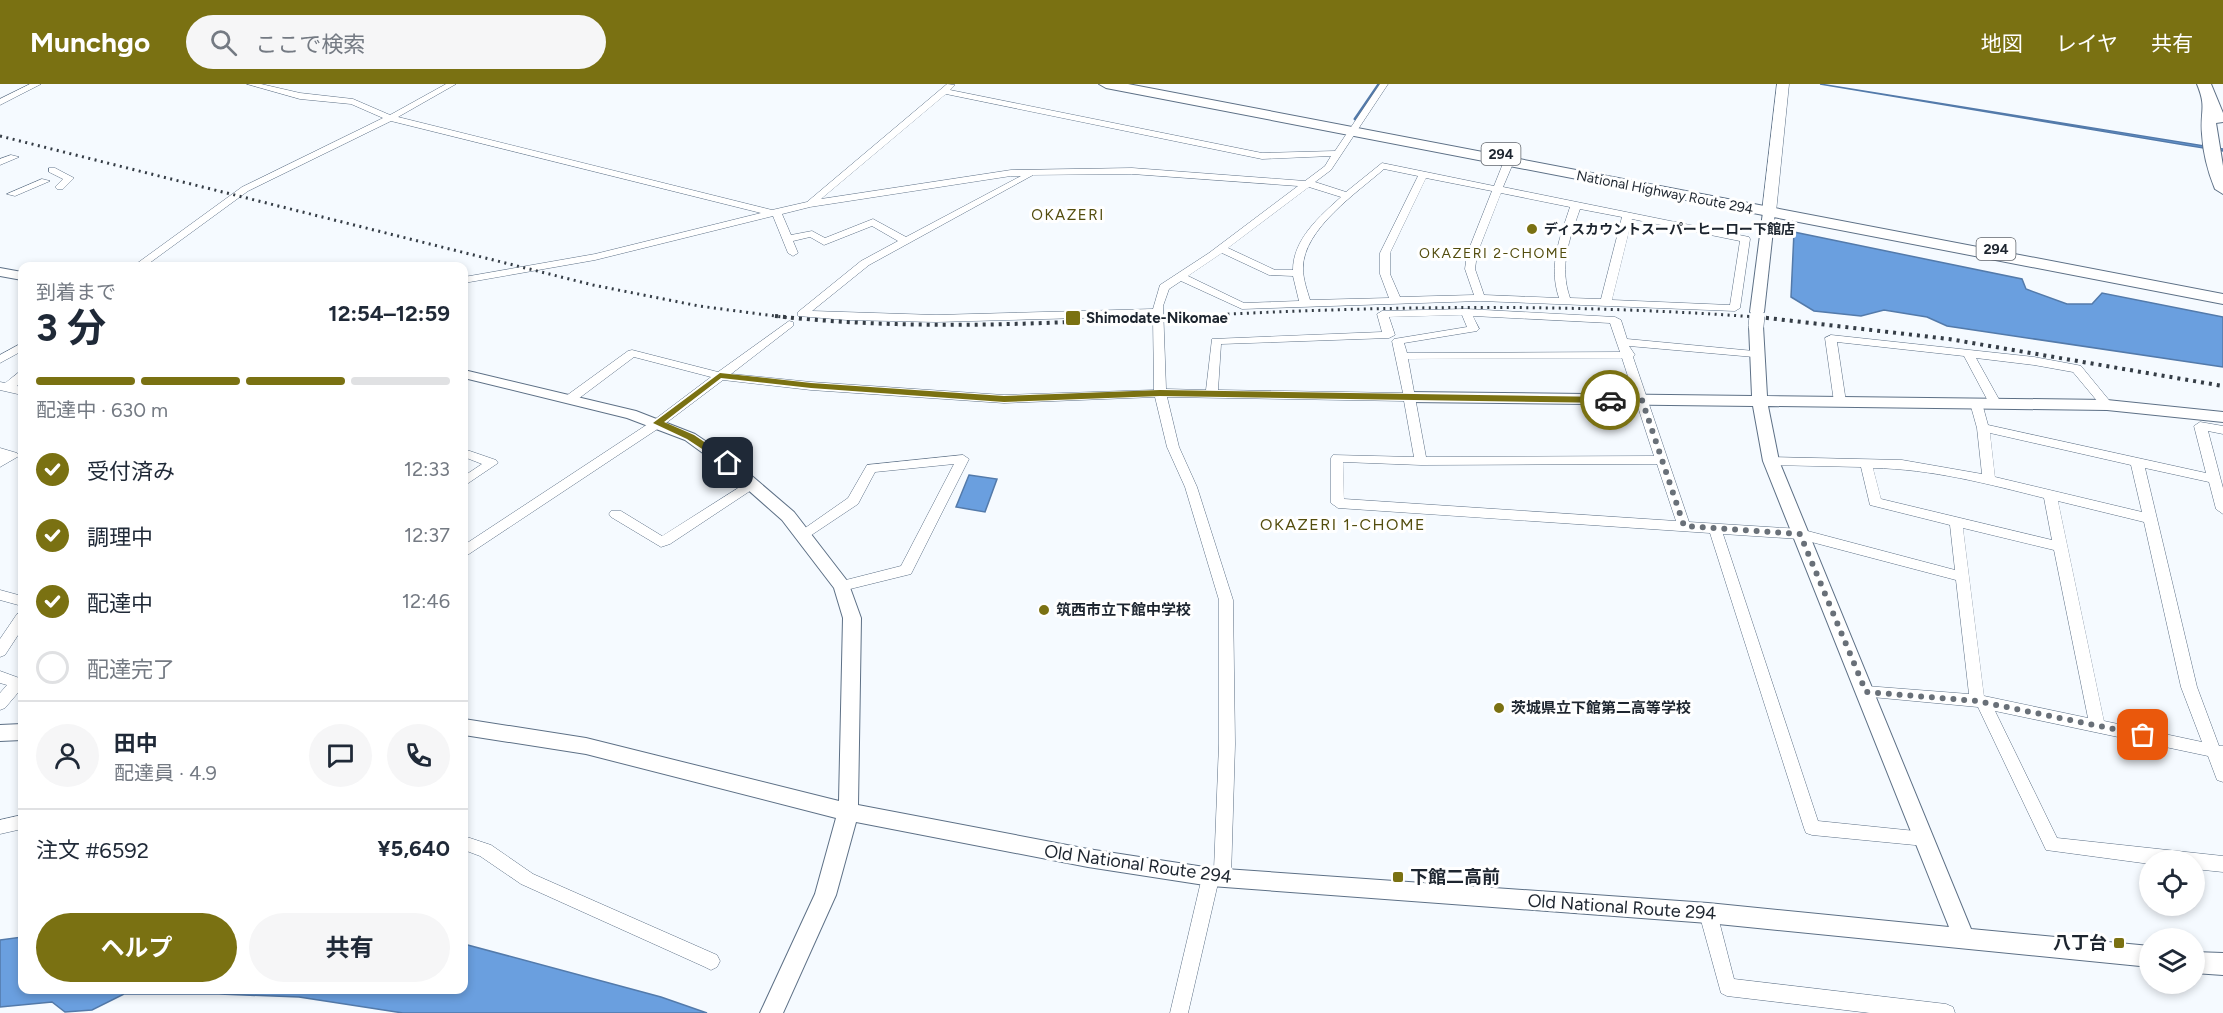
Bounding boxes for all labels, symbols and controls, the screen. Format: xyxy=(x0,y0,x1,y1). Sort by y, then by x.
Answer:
search box xyxy=(186,15,606,69)
text: Munchgo xyxy=(30,25,150,59)
icon: search xyxy=(207,26,240,59)
text: ここで検索 xyxy=(255,31,365,58)
text: 地図 xyxy=(1981,31,2023,56)
text: レイヤ xyxy=(2056,31,2118,56)
text: 共有 xyxy=(2151,31,2193,56)
road number: 294 xyxy=(1482,143,1520,165)
street label: National Highway Route 294 xyxy=(1575,167,1755,218)
district label: OKAZERI xyxy=(1031,206,1105,224)
place label: ディスカウントスーパーヒーロー下館店 xyxy=(1544,221,1795,238)
marker: ディスカウントスーパーヒーロー下館店 xyxy=(1525,222,1539,236)
road number: 294 xyxy=(1976,238,2016,260)
district label: OKAZERI 2-CHOME xyxy=(1419,245,1569,262)
text: 到着まで xyxy=(36,280,116,304)
text: 12:54–12:59 xyxy=(328,300,450,327)
text: 3 分 xyxy=(36,304,106,351)
marker: Shimodate-Nikomae xyxy=(1064,309,1082,327)
place label: Shimodate-Nikomae xyxy=(1086,309,1229,327)
courier xyxy=(1580,370,1640,430)
icon: car xyxy=(1594,384,1627,417)
text: 配達中 · 630 m xyxy=(36,398,168,422)
pin xyxy=(702,437,753,488)
icon: home xyxy=(711,446,744,479)
icon: check xyxy=(36,453,69,486)
text: 12:33 xyxy=(404,457,450,481)
text: 受付済み xyxy=(87,458,175,485)
district label: OKAZERI 1-CHOME xyxy=(1260,515,1426,534)
icon: check xyxy=(36,519,69,552)
text: 12:37 xyxy=(404,523,450,547)
text: 調理中 xyxy=(87,524,153,551)
icon: check xyxy=(36,585,69,618)
text: 12:46 xyxy=(402,589,450,613)
text: 配達中 xyxy=(87,590,153,617)
place label: 筑西市立下館中学校 xyxy=(1056,601,1191,619)
marker: 筑西市立下館中学校 xyxy=(1037,603,1051,617)
text: 配達完了 xyxy=(87,656,175,683)
place label: 茨城県立下館第二高等学校 xyxy=(1511,699,1691,717)
marker: 茨城県立下館第二高等学校 xyxy=(1492,701,1506,715)
pin xyxy=(2117,709,2168,760)
icon: bag xyxy=(2126,718,2159,751)
button: person xyxy=(36,724,99,787)
button: chat xyxy=(309,724,372,787)
button: phone xyxy=(387,724,450,787)
text: 田中 xyxy=(114,730,158,757)
text: 配達員 · 4.9 xyxy=(114,761,217,785)
text: ¥5,640 xyxy=(378,835,450,862)
text: 注文 #6592 xyxy=(36,837,149,864)
street label: Old National Route 294 xyxy=(1043,840,1233,888)
map controls xyxy=(2139,850,2205,994)
button: locate xyxy=(2139,850,2205,916)
place label: 下館二高前 xyxy=(1410,866,1500,888)
marker: 下館二高前 xyxy=(1391,870,1405,884)
street label: Old National Route 294 xyxy=(1527,889,1717,925)
button: ヘルプ xyxy=(36,913,237,982)
button: 共有 xyxy=(249,913,450,982)
button: layers xyxy=(2139,928,2205,994)
place label: 八丁台 xyxy=(2053,932,2107,954)
marker: 八丁台 xyxy=(2112,936,2126,950)

